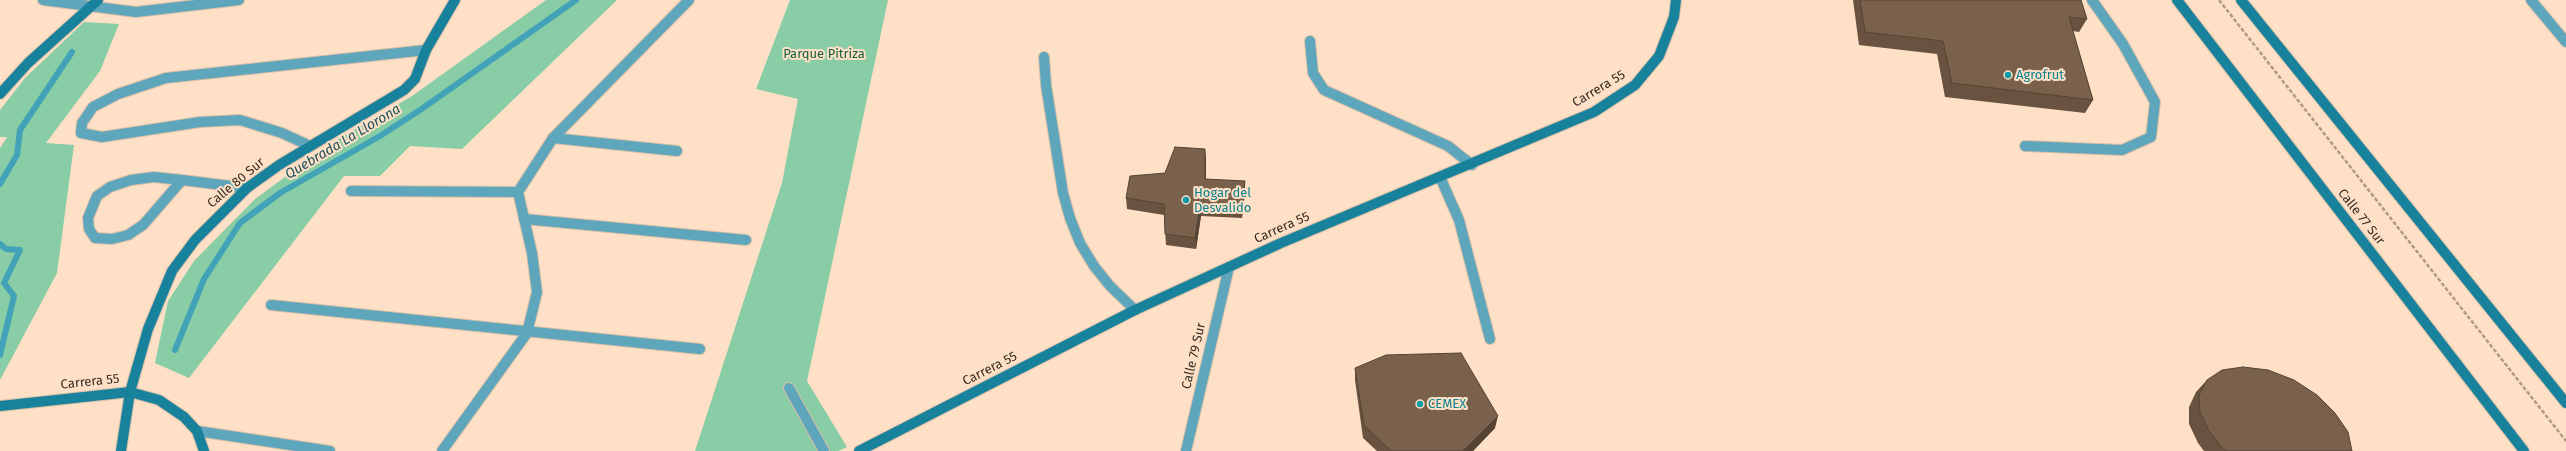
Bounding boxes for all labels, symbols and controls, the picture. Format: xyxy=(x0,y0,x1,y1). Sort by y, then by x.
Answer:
park label: Parque Pitriza xyxy=(783,46,865,62)
street label: Carrera 55 xyxy=(1570,67,1628,111)
place label: Agrofrut xyxy=(2016,67,2064,83)
marker: Agrofrut xyxy=(2003,70,2013,80)
water label: Quebrada La Llorona xyxy=(282,101,404,183)
street label: Calle 80 Sur xyxy=(204,155,268,211)
place label: Hogar del Desvalido xyxy=(1194,185,1251,216)
street label: Calle 77 Sur xyxy=(2334,186,2388,248)
marker: Hogar del Desvalido xyxy=(1181,195,1191,205)
street label: Carrera 55 xyxy=(1252,209,1312,247)
street label: Calle 79 Sur xyxy=(1179,321,1209,391)
street label: Carrera 55 xyxy=(960,349,1020,389)
street label: Carrera 55 xyxy=(60,371,120,393)
place label: CEMEX xyxy=(1428,396,1466,412)
marker: CEMEX xyxy=(1415,399,1425,409)

